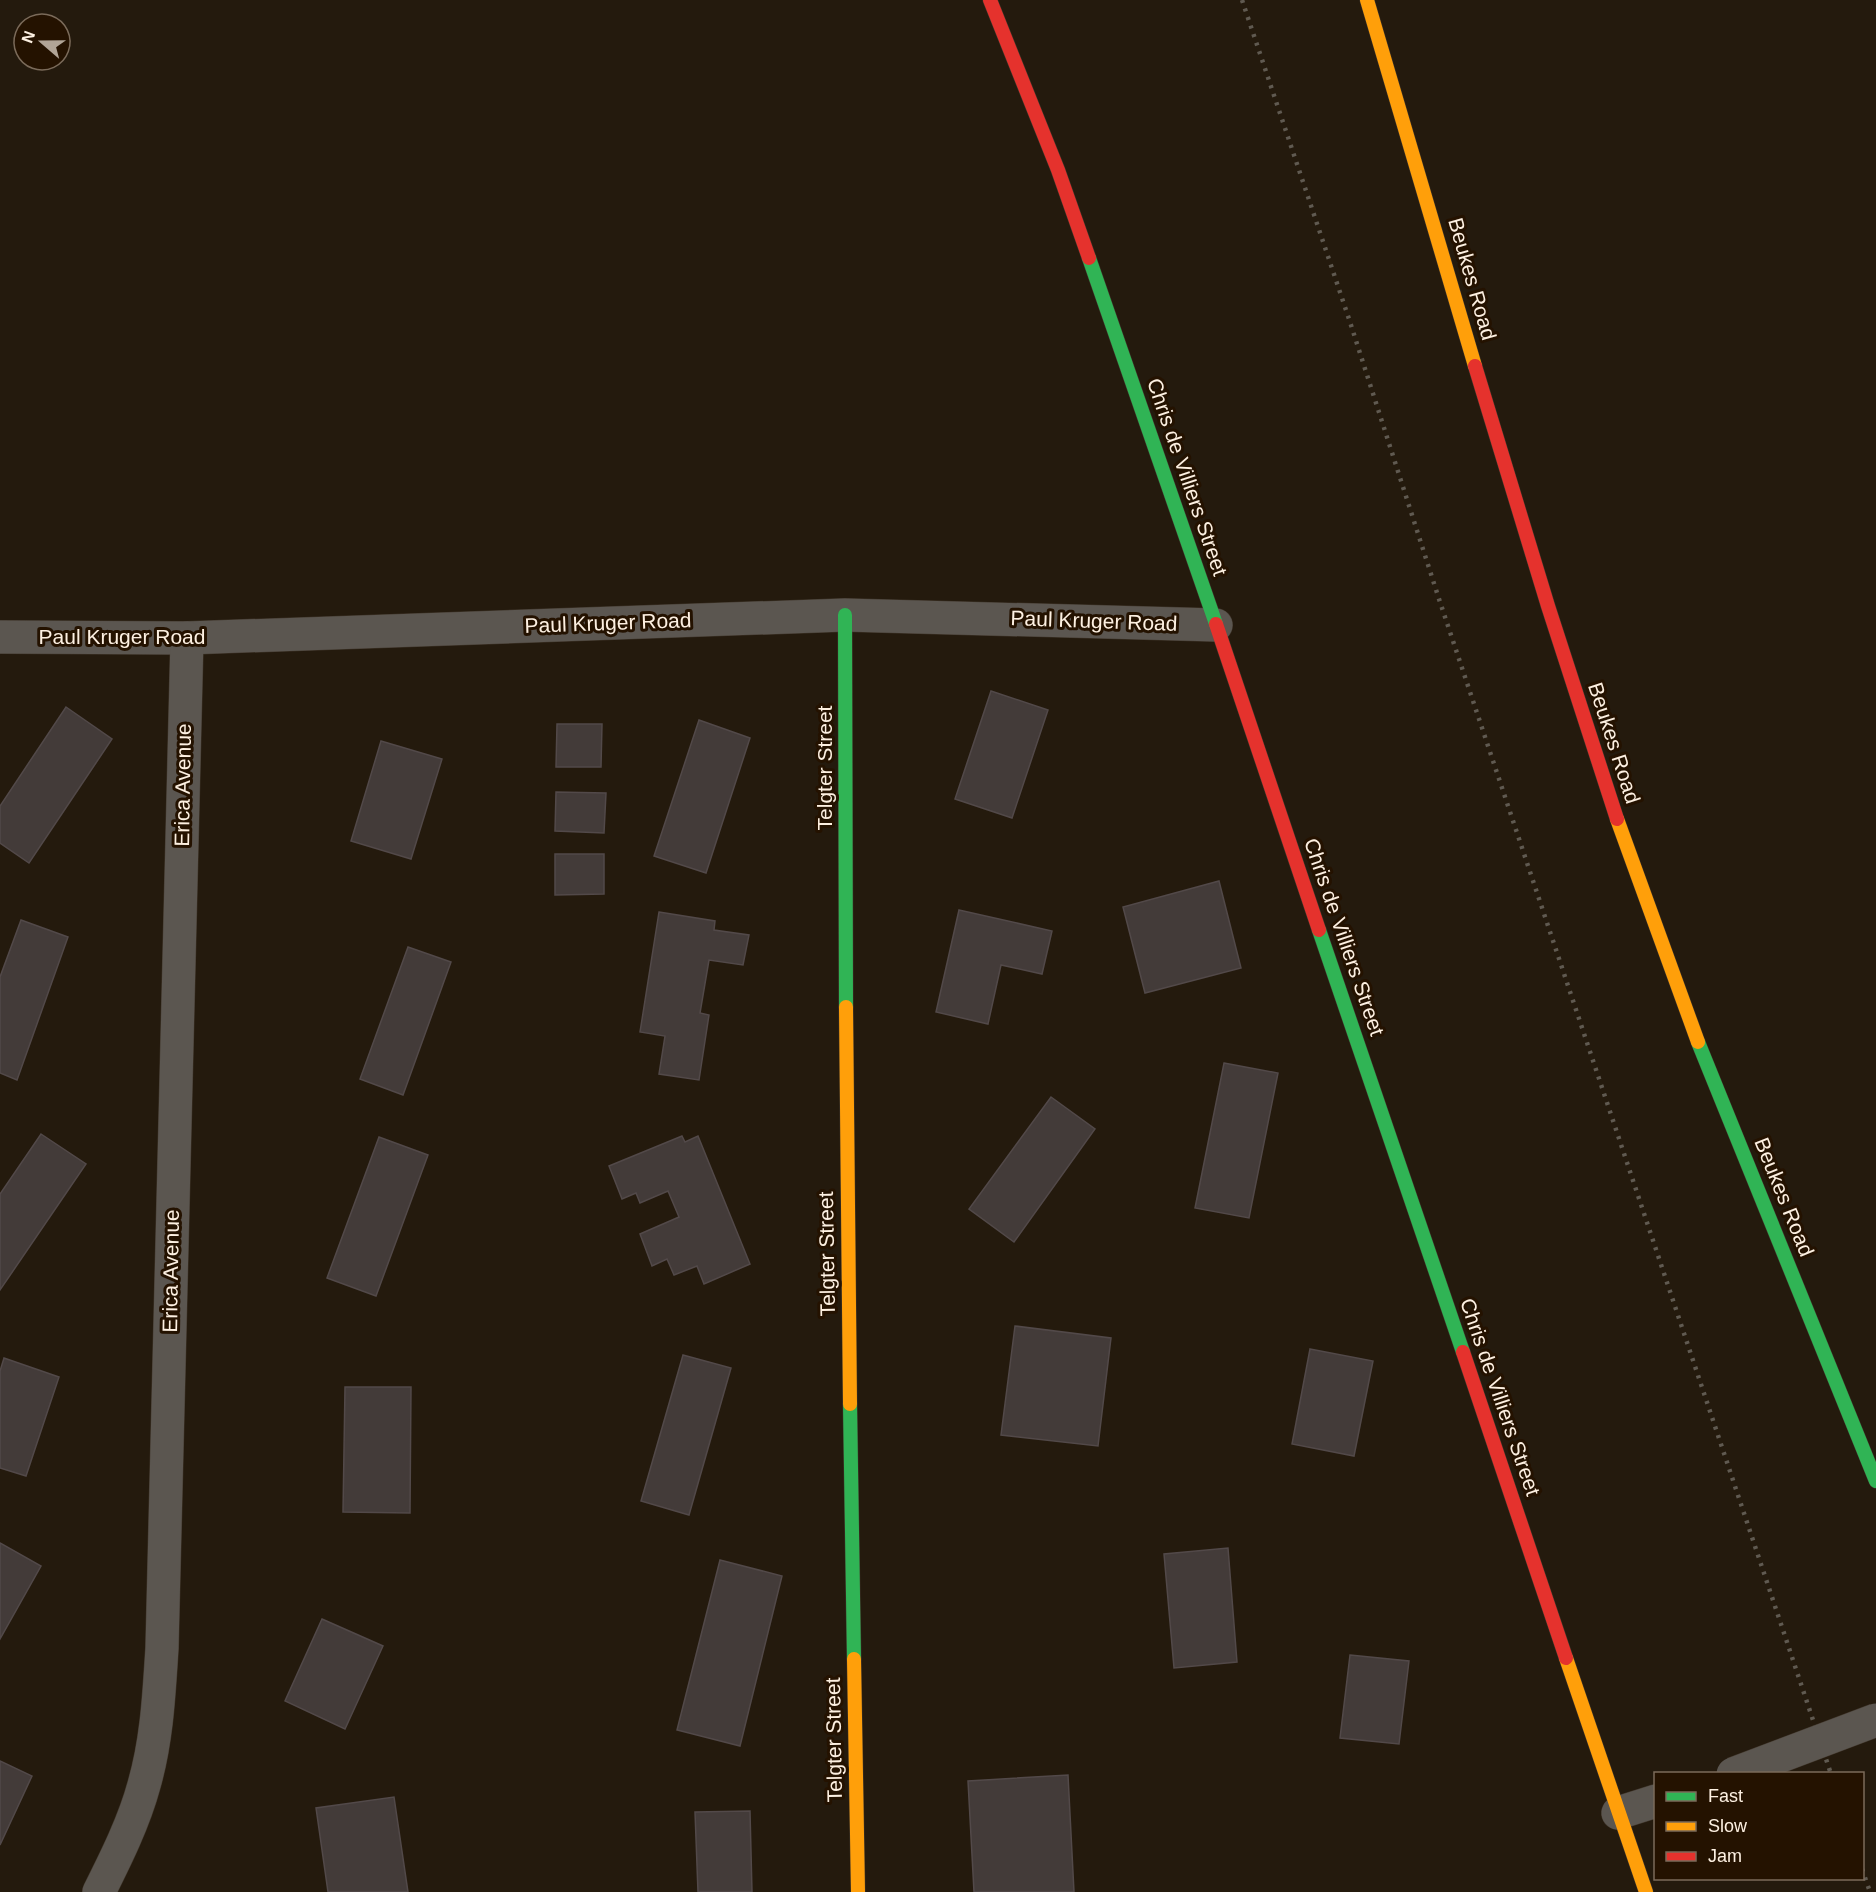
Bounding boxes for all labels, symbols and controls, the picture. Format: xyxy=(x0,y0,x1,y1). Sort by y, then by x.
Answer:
north arrow xyxy=(12,12,72,72)
text: N xyxy=(18,29,38,45)
street label: Beukes Road xyxy=(1444,215,1501,343)
street label: Chris de Villiers Street xyxy=(1143,375,1232,579)
street label: Paul Kruger Road xyxy=(1010,606,1178,635)
street label: Paul Kruger Road xyxy=(524,608,692,637)
street label: Paul Kruger Road xyxy=(39,625,205,648)
street label: Beukes Road xyxy=(1584,679,1645,806)
street label: Telgter Street xyxy=(813,705,836,830)
street label: Erica Avenue xyxy=(170,723,195,847)
street label: Chris de Villiers Street xyxy=(1300,835,1389,1039)
street label: Beukes Road xyxy=(1750,1134,1819,1260)
street label: Telgter Street xyxy=(814,1191,839,1317)
street label: Erica Avenue xyxy=(158,1209,183,1333)
street label: Chris de Villiers Street xyxy=(1456,1295,1545,1499)
street label: Telgter Street xyxy=(821,1677,846,1803)
legend xyxy=(1654,1772,1864,1880)
text: Fast xyxy=(1708,1786,1743,1806)
text: Slow xyxy=(1708,1816,1748,1836)
text: Jam xyxy=(1708,1846,1742,1866)

